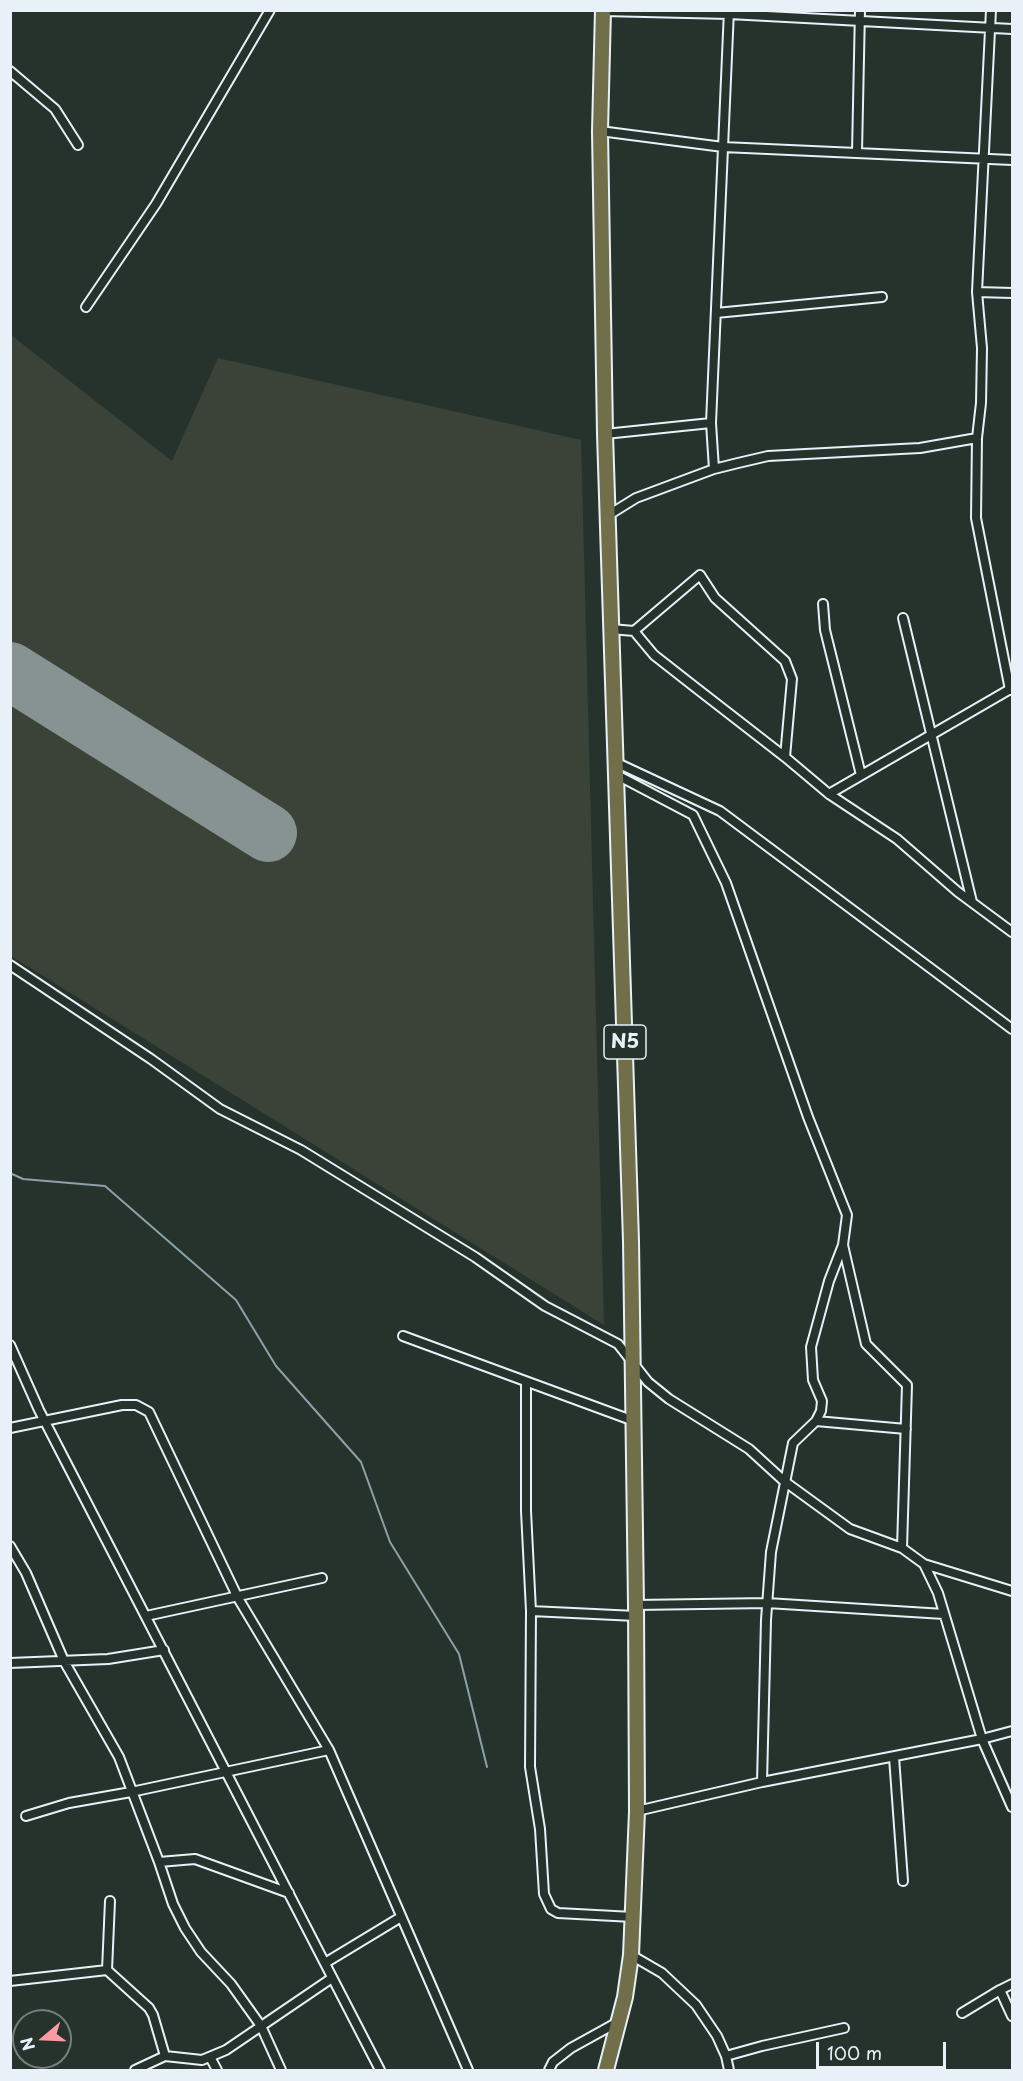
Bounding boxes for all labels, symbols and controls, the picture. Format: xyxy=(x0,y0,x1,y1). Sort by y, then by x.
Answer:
road number: N5 xyxy=(604,1025,646,1059)
north arrow xyxy=(12,2009,72,2069)
scale bar xyxy=(819,2030,950,2068)
text: N xyxy=(13,2034,40,2054)
text: 100 m xyxy=(827,2039,882,2066)

